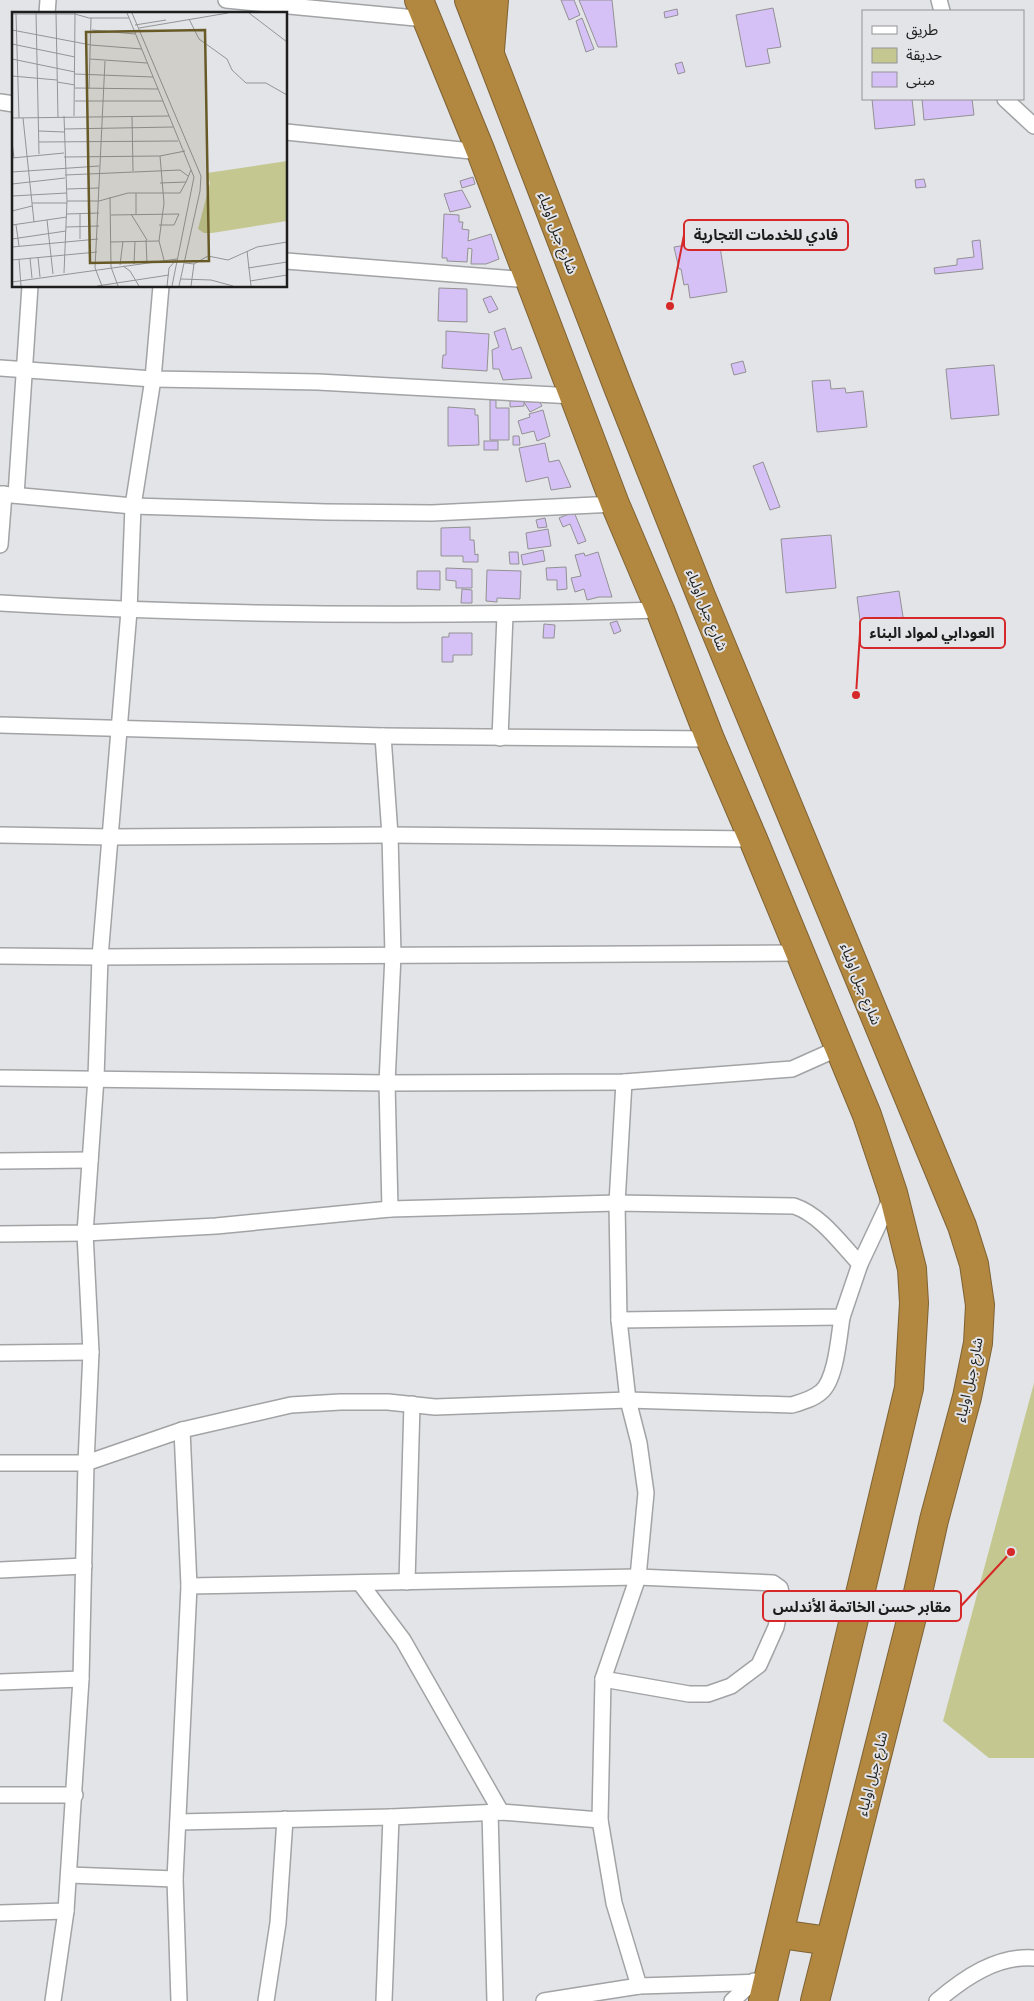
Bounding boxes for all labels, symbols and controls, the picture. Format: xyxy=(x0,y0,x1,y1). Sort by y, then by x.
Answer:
legend xyxy=(862,10,1024,100)
inset map xyxy=(12,12,288,288)
text: طريق xyxy=(906,19,938,40)
text: حديقة xyxy=(906,44,942,65)
text: مبنى xyxy=(906,69,935,90)
street label: شارع جبل اولياء xyxy=(532,189,583,277)
callout: فادي للخدمات التجارية xyxy=(684,220,848,250)
text: فادي للخدمات التجارية xyxy=(694,224,838,246)
street label: شارع جبل اولياء xyxy=(681,566,732,654)
callout: العودابي لمواد البناء xyxy=(860,618,1005,648)
text: العودابي لمواد البناء xyxy=(869,622,995,644)
street label: شارع جبل اولياء xyxy=(835,940,886,1028)
street label: شارع جبل اولياء xyxy=(950,1336,989,1425)
callout: مقابر حسن الخاتمة الأندلس xyxy=(763,1591,961,1621)
text: مقابر حسن الخاتمة الأندلس xyxy=(773,1596,951,1617)
street label: شارع جبل اولياء xyxy=(852,1730,893,1819)

